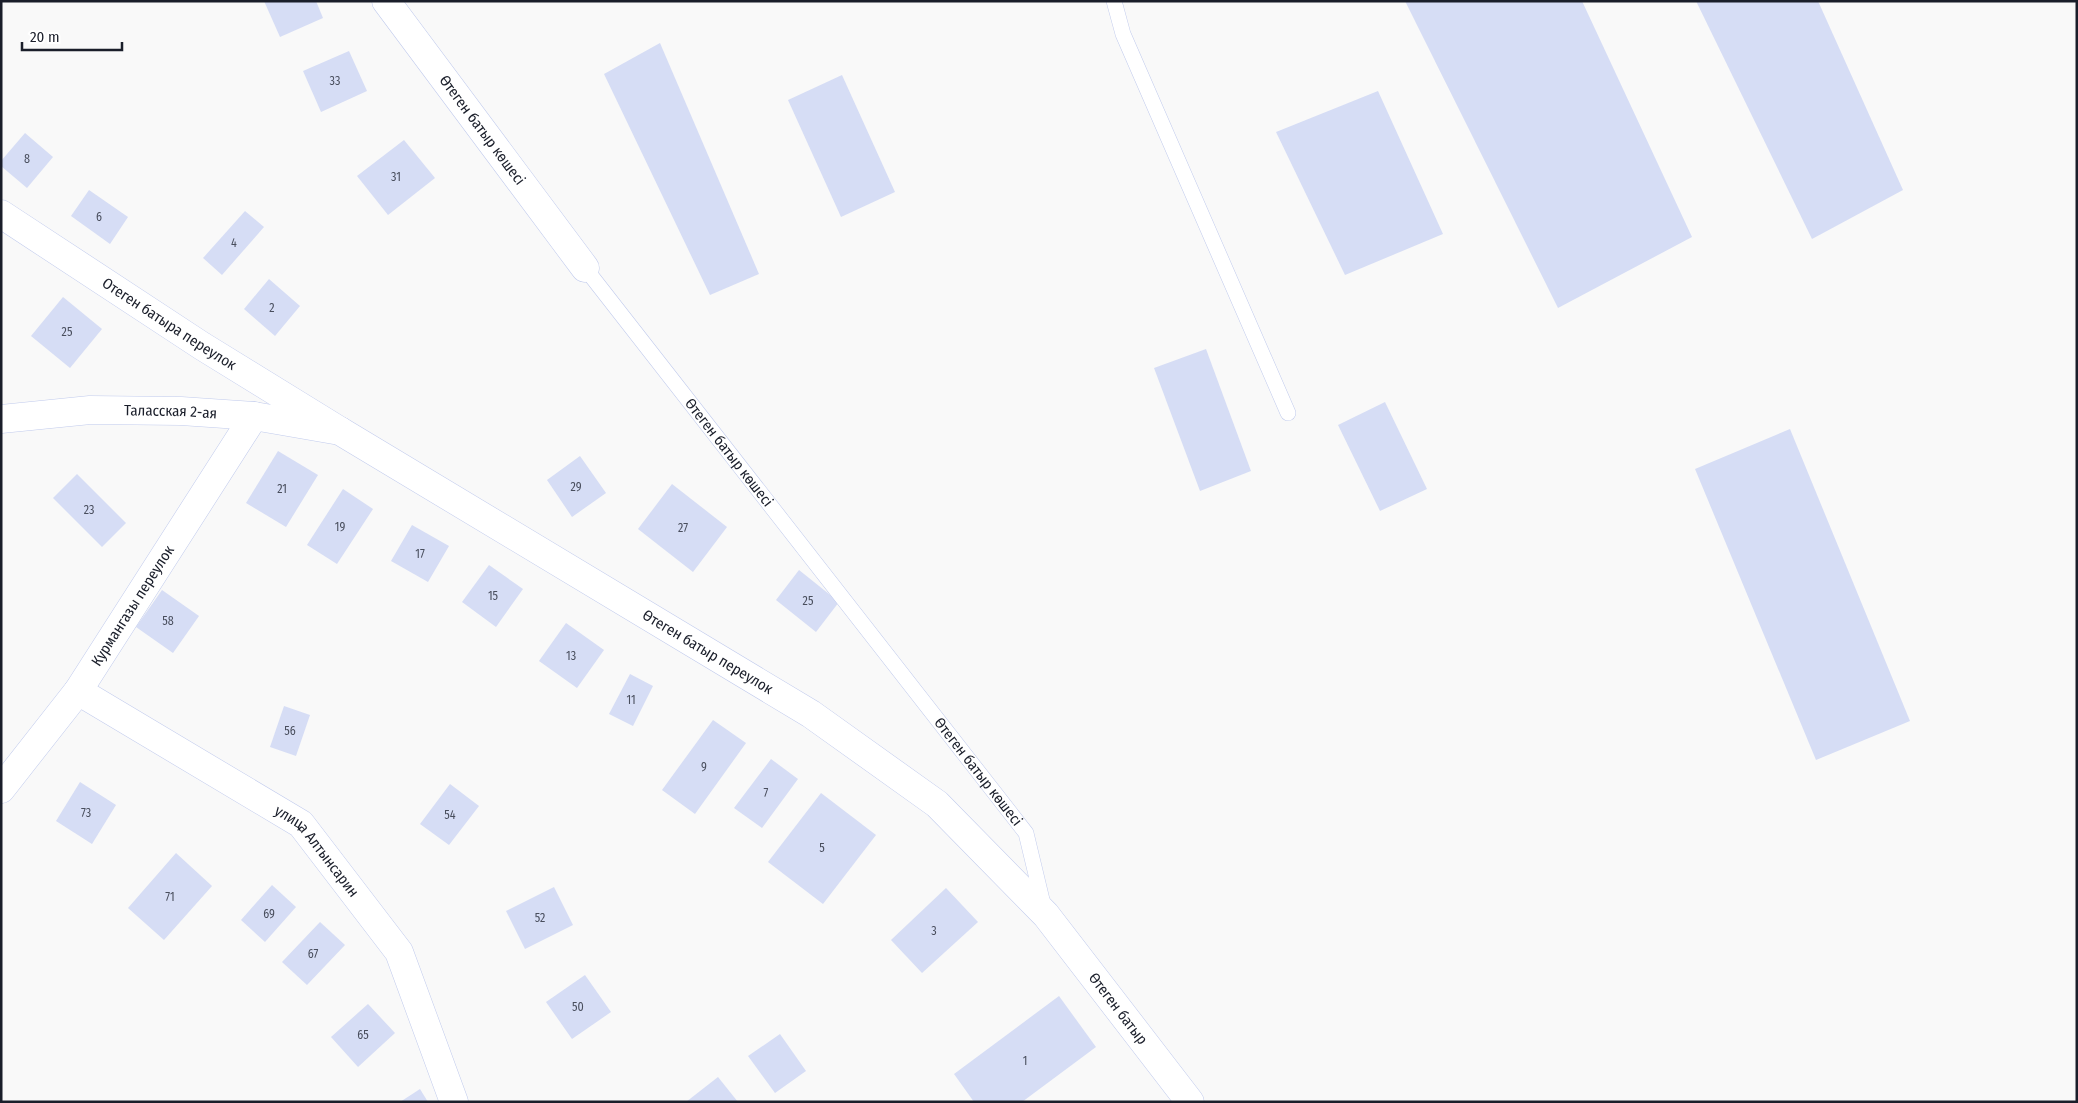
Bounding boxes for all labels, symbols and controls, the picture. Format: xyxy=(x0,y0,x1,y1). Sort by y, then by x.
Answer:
scale bar xyxy=(22,20,122,52)
text: 20 m xyxy=(30,28,60,46)
street label: Өтеген батыр көшесі xyxy=(435,72,529,189)
house number: 33 xyxy=(330,74,340,88)
house number: 8 xyxy=(24,152,30,166)
house number: 31 xyxy=(391,170,401,184)
house number: 6 xyxy=(96,210,102,224)
house number: 4 xyxy=(231,236,237,250)
street label: Отеген батыра переулок xyxy=(99,274,240,374)
house number: 2 xyxy=(269,301,275,315)
house number: 25 xyxy=(62,325,73,339)
street label: Өтеген батыр көшесі xyxy=(681,395,777,510)
street label: Таласская 2-ая xyxy=(124,401,218,422)
house number: 29 xyxy=(570,480,582,494)
house number: 21 xyxy=(277,482,287,496)
house number: 23 xyxy=(84,503,94,517)
house number: 19 xyxy=(335,520,345,534)
house number: 27 xyxy=(678,521,688,535)
street label: Курмангазы переулок xyxy=(87,542,178,669)
house number: 17 xyxy=(415,547,425,561)
house number: 15 xyxy=(488,589,499,603)
house number: 25 xyxy=(803,594,814,608)
street label: Өтеген батыр переулок xyxy=(639,606,776,698)
house number: 58 xyxy=(162,614,174,628)
house number: 13 xyxy=(566,649,576,663)
house number: 11 xyxy=(626,693,636,707)
street label: Өтеген батыр көшесі xyxy=(930,714,1026,829)
house number: 56 xyxy=(284,724,296,738)
house number: 9 xyxy=(701,760,707,774)
house number: 7 xyxy=(764,786,769,800)
street label: улица Алтынсарин xyxy=(272,801,363,901)
house number: 73 xyxy=(81,806,91,820)
house number: 54 xyxy=(444,808,456,822)
house number: 5 xyxy=(819,841,825,855)
house number: 71 xyxy=(165,890,175,904)
house number: 69 xyxy=(263,907,275,921)
house number: 52 xyxy=(535,911,545,925)
house number: 3 xyxy=(931,924,937,938)
house number: 67 xyxy=(308,947,318,961)
street label: Өтеген батыр xyxy=(1085,969,1151,1048)
house number: 50 xyxy=(572,1000,584,1014)
house number: 65 xyxy=(357,1028,369,1042)
house number: 1 xyxy=(1023,1054,1027,1068)

